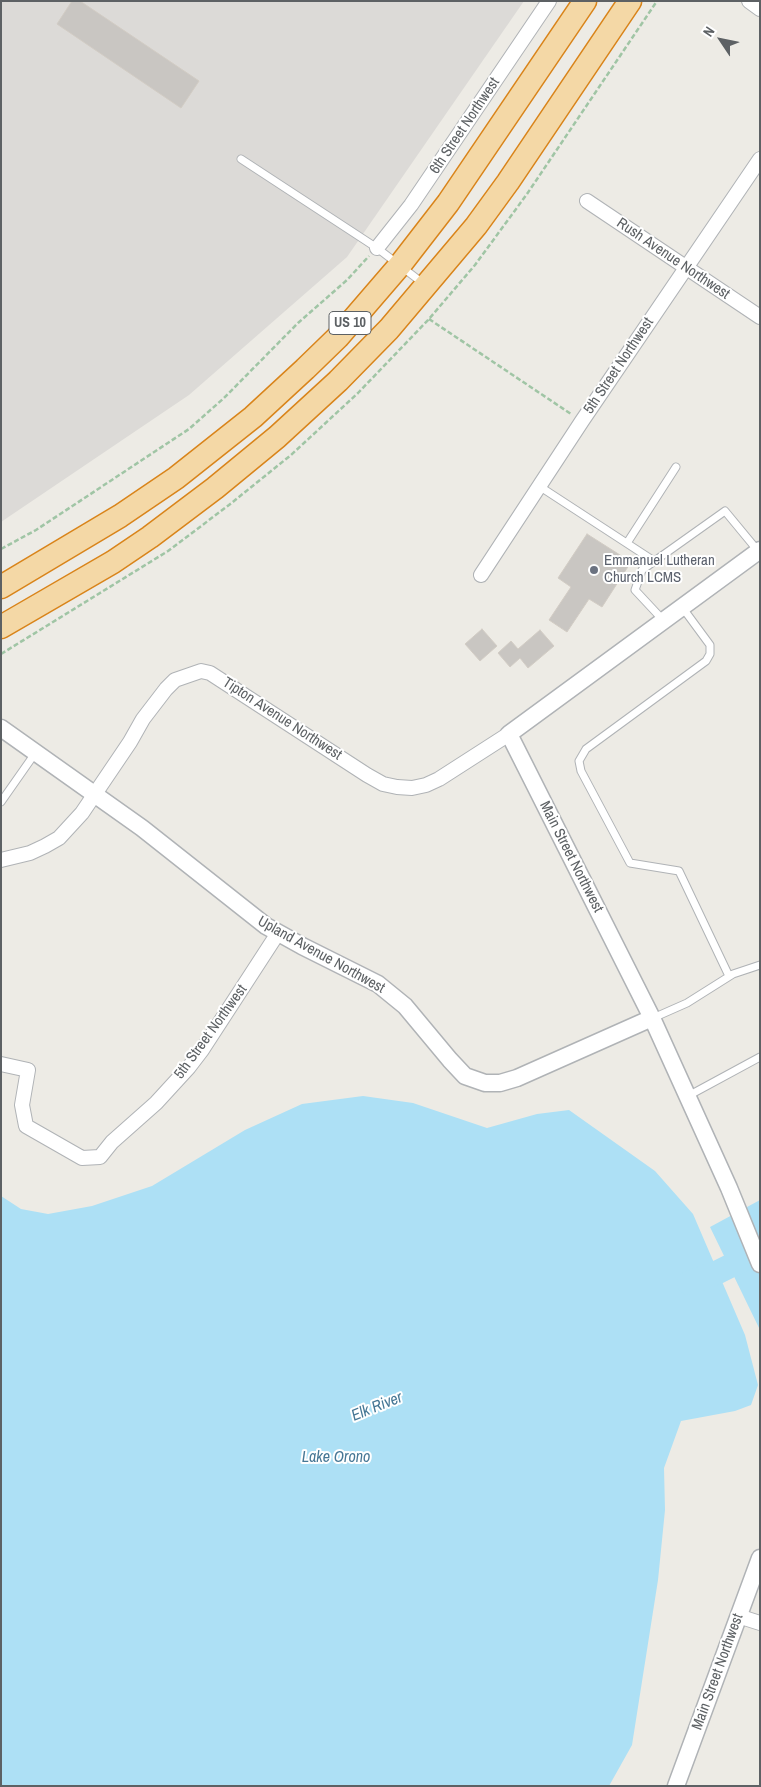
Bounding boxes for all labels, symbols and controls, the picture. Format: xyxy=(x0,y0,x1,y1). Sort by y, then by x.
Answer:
north arrow xyxy=(696,15,746,65)
text: N xyxy=(699,23,718,40)
street label: 6th Street Northwest xyxy=(426,74,504,178)
street label: Rush Avenue Northwest xyxy=(613,215,733,303)
road number: US 10 xyxy=(329,312,371,334)
street label: 5th Street Northwest xyxy=(580,314,658,418)
place label: Emmanuel Lutheran Church LCMS xyxy=(604,552,715,587)
marker: Emmanuel Lutheran Church LCMS xyxy=(588,564,600,576)
street label: Tipton Avenue Northwest xyxy=(219,674,345,764)
street label: Main Street Northwest xyxy=(535,798,607,916)
street label: Upland Avenue Northwest xyxy=(254,913,388,997)
street label: 5th Street Northwest xyxy=(171,981,251,1083)
water label: Elk River xyxy=(349,1388,405,1426)
water label: Lake Orono xyxy=(302,1448,370,1468)
street label: Main Street Northwest xyxy=(689,1611,747,1733)

